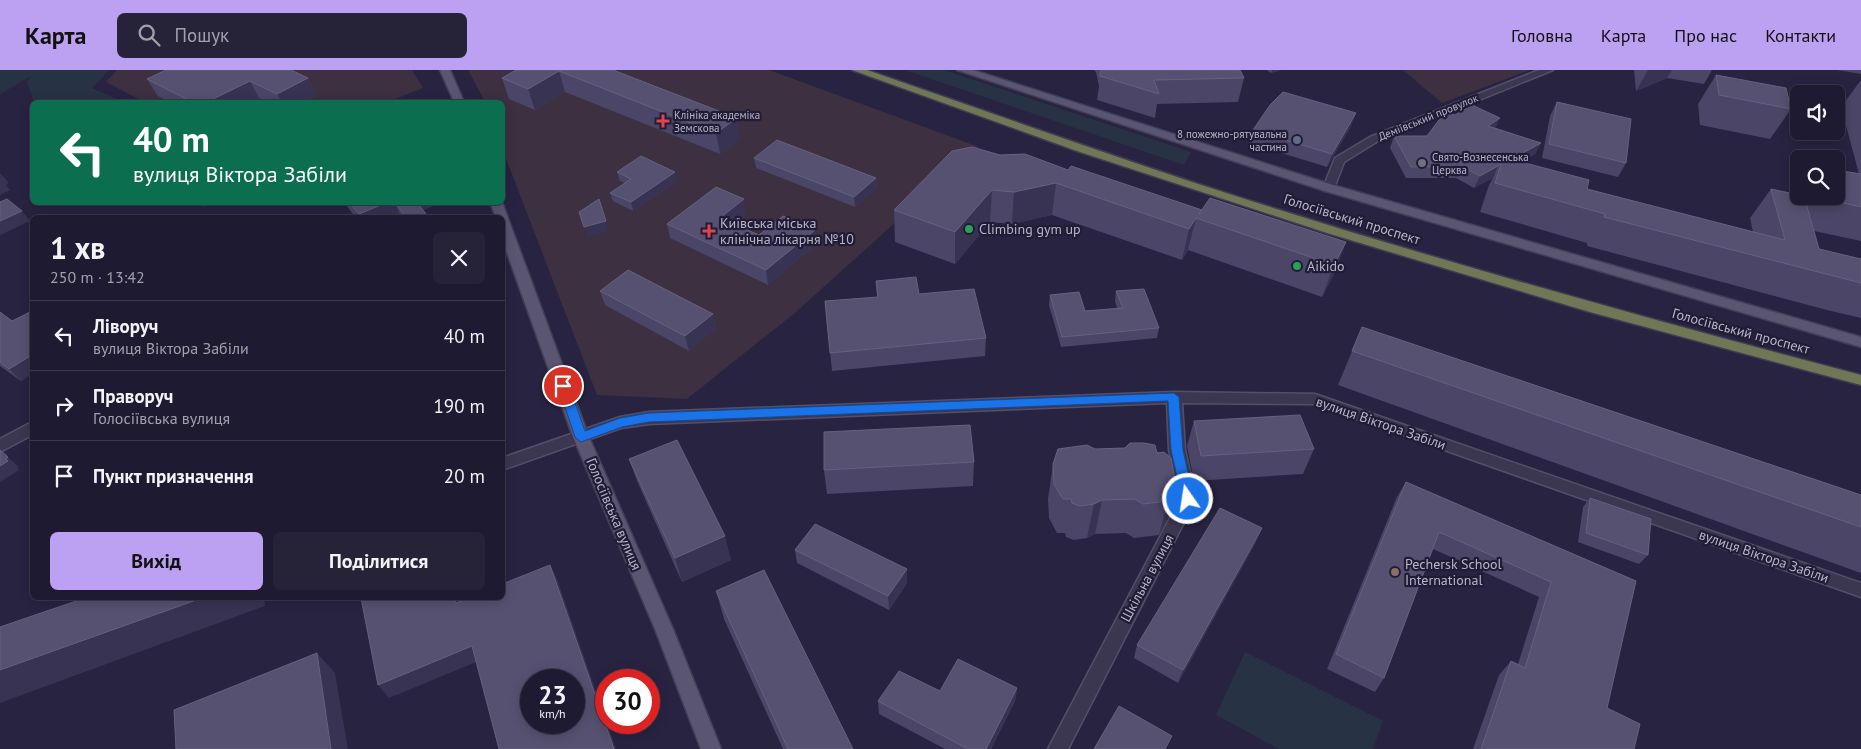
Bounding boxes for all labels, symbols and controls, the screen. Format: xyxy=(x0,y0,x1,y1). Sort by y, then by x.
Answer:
search box xyxy=(117,13,467,58)
text: Карта xyxy=(25,20,87,51)
icon: search xyxy=(135,21,163,49)
text: Пошук xyxy=(175,23,229,47)
text: Головна xyxy=(1511,24,1573,47)
text: Карта xyxy=(1601,24,1646,47)
text: Про нас xyxy=(1674,24,1737,47)
text: Контакти xyxy=(1765,24,1836,47)
map controls xyxy=(1790,85,1845,205)
button: sound xyxy=(1790,85,1845,140)
street label: Деміївський провулок xyxy=(1376,90,1481,143)
place label: Клініка академіка Земскова xyxy=(674,108,760,135)
marker: Клініка академіка Земскова xyxy=(656,114,670,128)
text: 40 m xyxy=(133,116,210,162)
icon: left xyxy=(50,120,115,185)
place label: 8 пожежно-рятувальна частина xyxy=(1177,127,1287,154)
marker: 8 пожежно-рятувальна частина xyxy=(1291,134,1303,146)
place label: Свято-Вознесенська Церква xyxy=(1432,150,1529,177)
button: search xyxy=(1790,150,1845,205)
marker: Свято-Вознесенська Церква xyxy=(1416,157,1428,169)
text: вулиця Віктора Забіли xyxy=(133,160,347,188)
street label: Голосіївський проспект xyxy=(1282,190,1423,248)
place label: Київська міська клінічна лікарня №10 xyxy=(720,214,854,248)
place label: Climbing gym up xyxy=(979,220,1081,238)
marker: Climbing gym up xyxy=(963,223,975,235)
marker: Київська міська клінічна лікарня №10 xyxy=(702,224,716,238)
text: 1 хв xyxy=(50,228,106,267)
button: close xyxy=(433,232,485,284)
place label: Aikido xyxy=(1307,257,1344,275)
marker: Aikido xyxy=(1291,260,1303,272)
text: 250 m · 13:42 xyxy=(50,267,145,287)
street label: Голосіївський проспект xyxy=(1670,304,1812,358)
text: Ліворуч xyxy=(93,314,158,338)
icon: left xyxy=(50,322,78,350)
text: 40 m xyxy=(444,324,485,348)
text: вулиця Віктора Забіли xyxy=(93,338,249,358)
pin xyxy=(542,365,584,407)
icon: arrive xyxy=(549,372,577,400)
text: Праворуч xyxy=(93,384,173,408)
icon: right xyxy=(50,392,78,420)
street label: вулиця Віктора Забіли xyxy=(1314,392,1448,454)
text: 190 m xyxy=(433,394,485,418)
text: Голосіївська вулиця xyxy=(93,408,230,428)
street label: Голосіївська вулиця xyxy=(582,455,646,573)
icon: arrive xyxy=(50,462,78,490)
text: Пункт призначення xyxy=(93,464,254,488)
text: 20 m xyxy=(444,464,485,488)
position arrow xyxy=(1161,472,1213,524)
street label: вулиця Віктора Забіли xyxy=(1697,525,1831,587)
street label: Шкільна вулиця xyxy=(1116,531,1178,625)
button: Вихід xyxy=(50,532,263,590)
button: Поділитися xyxy=(273,532,485,590)
place label: Pechersk School International xyxy=(1405,555,1502,589)
marker: Pechersk School International xyxy=(1389,566,1401,578)
speed limit sign: 30 xyxy=(595,669,660,734)
text: 23 xyxy=(538,679,567,711)
text: km/h xyxy=(539,706,566,721)

